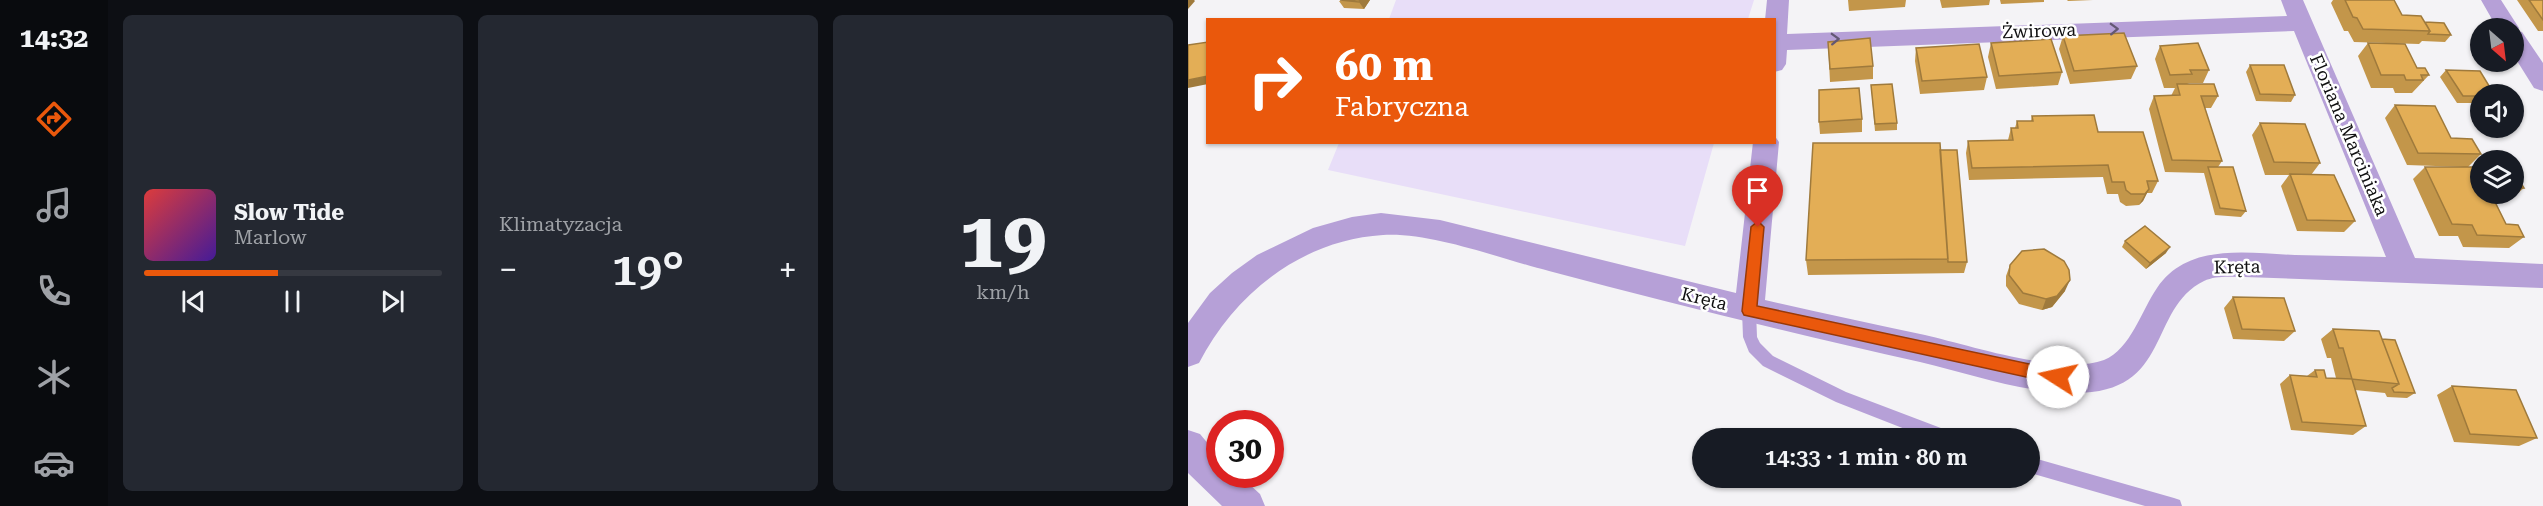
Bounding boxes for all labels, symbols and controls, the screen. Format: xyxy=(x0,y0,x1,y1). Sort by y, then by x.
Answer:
north arrow xyxy=(2470,18,2524,72)
map controls xyxy=(2470,18,2524,204)
street label: Żwirowa xyxy=(2002,19,2077,42)
text: 14:32 xyxy=(20,22,88,54)
one-way arrow xyxy=(2109,22,2118,35)
one-way arrow xyxy=(1831,32,1840,45)
text: 60 m xyxy=(1335,41,1433,90)
icon: right xyxy=(1236,42,1314,120)
street label: Floriana Marciniaka xyxy=(2306,51,2393,219)
button: sound xyxy=(2470,84,2524,138)
text: Fabryczna xyxy=(1335,91,1469,123)
icon: directions xyxy=(33,98,75,140)
button: layers xyxy=(2470,150,2524,204)
pin xyxy=(1732,165,1783,227)
icon: arrive xyxy=(1741,174,1774,207)
icon: music xyxy=(33,184,75,226)
text: 19 xyxy=(959,195,1047,286)
text: Slow Tide xyxy=(234,200,344,225)
text: Klimatyzacja xyxy=(499,212,622,236)
text: Marlow xyxy=(234,225,307,249)
text: 19° xyxy=(612,243,684,296)
text: − xyxy=(499,250,517,289)
text: + xyxy=(779,250,797,289)
street label: Kręta xyxy=(2214,256,2261,277)
icon: phone xyxy=(33,270,75,312)
text: km/h xyxy=(976,280,1030,304)
street label: Kręta xyxy=(1679,283,1729,314)
icon: previous xyxy=(177,285,210,318)
icon: pause xyxy=(276,285,309,318)
icon: next xyxy=(376,285,409,318)
position arrow xyxy=(2026,345,2090,409)
icon: climate xyxy=(33,356,75,398)
speed limit sign: 30 xyxy=(1206,410,1284,488)
icon: car xyxy=(33,442,75,484)
text: 14:33 · 1 min · 80 m xyxy=(1765,445,1967,470)

